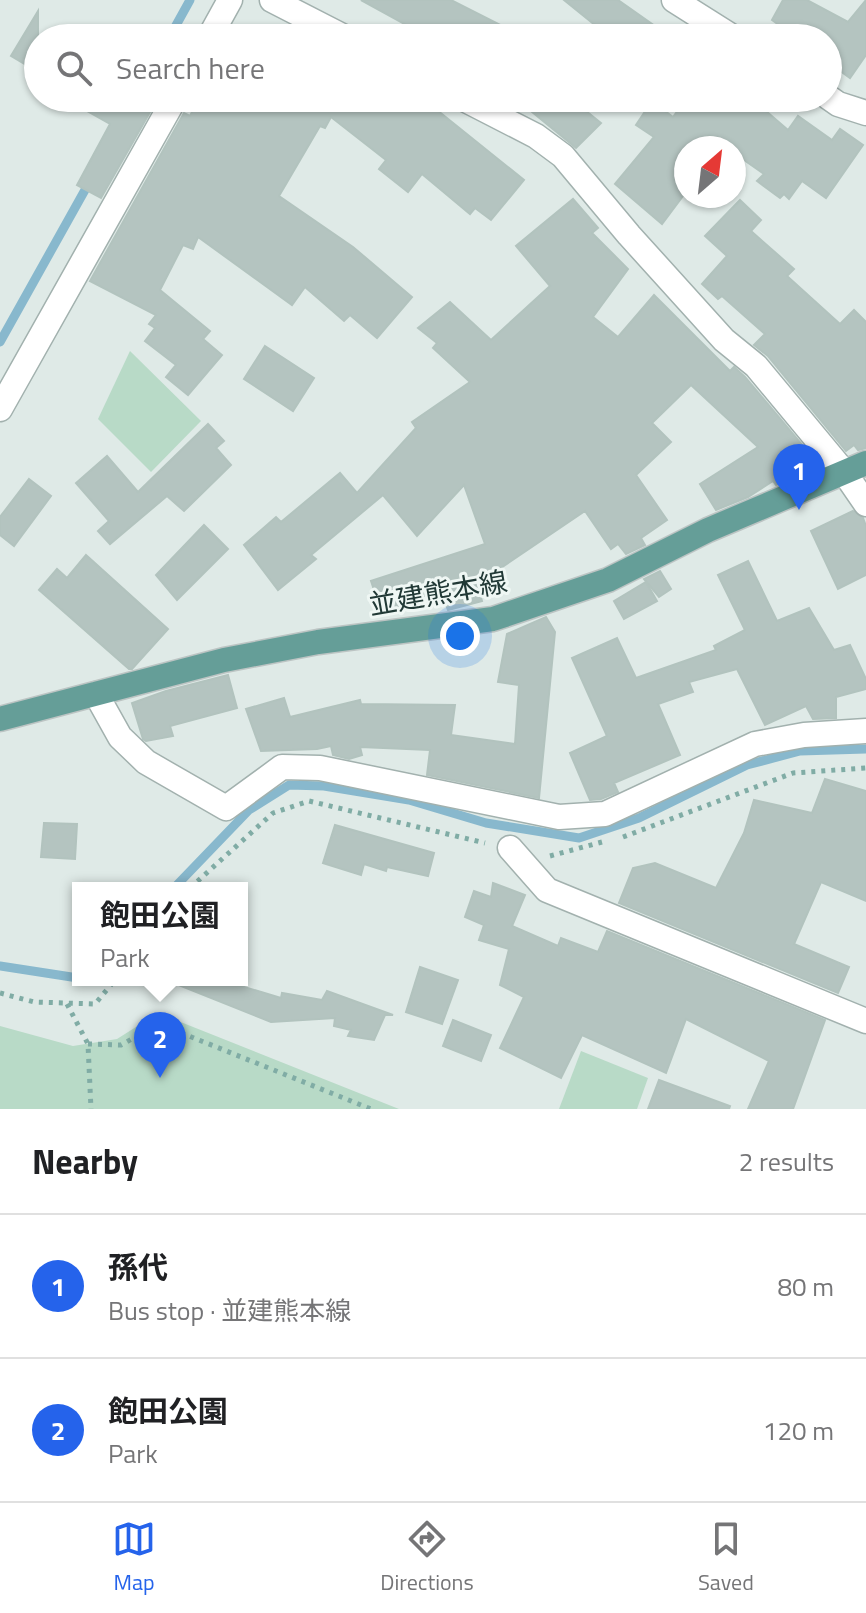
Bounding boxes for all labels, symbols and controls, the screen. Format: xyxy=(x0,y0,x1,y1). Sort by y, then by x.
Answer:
search box xyxy=(24,24,842,112)
text: Search here xyxy=(116,45,265,91)
icon: search xyxy=(52,46,96,90)
north arrow xyxy=(674,136,746,208)
pin: 1 xyxy=(773,444,825,510)
street label: 並建熊本線 xyxy=(365,559,511,626)
your location xyxy=(440,616,480,656)
popup xyxy=(72,882,248,986)
text: 飽田公園 xyxy=(100,892,220,938)
text: Park xyxy=(100,938,150,977)
pin: 2 xyxy=(134,1012,186,1078)
text: Nearby xyxy=(32,1135,138,1187)
text: 2 results xyxy=(739,1142,834,1181)
text: 孫代 xyxy=(108,1244,168,1290)
text: 1 xyxy=(51,1267,65,1306)
text: 80 m xyxy=(777,1267,834,1306)
text: Bus stop · 並建熊本線 xyxy=(108,1291,351,1330)
text: 飽田公園 xyxy=(108,1388,228,1434)
text: 2 xyxy=(51,1411,65,1450)
text: 120 m xyxy=(763,1411,834,1450)
text: Park xyxy=(108,1434,158,1473)
tab: Map xyxy=(112,1517,156,1599)
tab: Directions xyxy=(380,1517,474,1599)
tab: Saved xyxy=(698,1517,754,1599)

